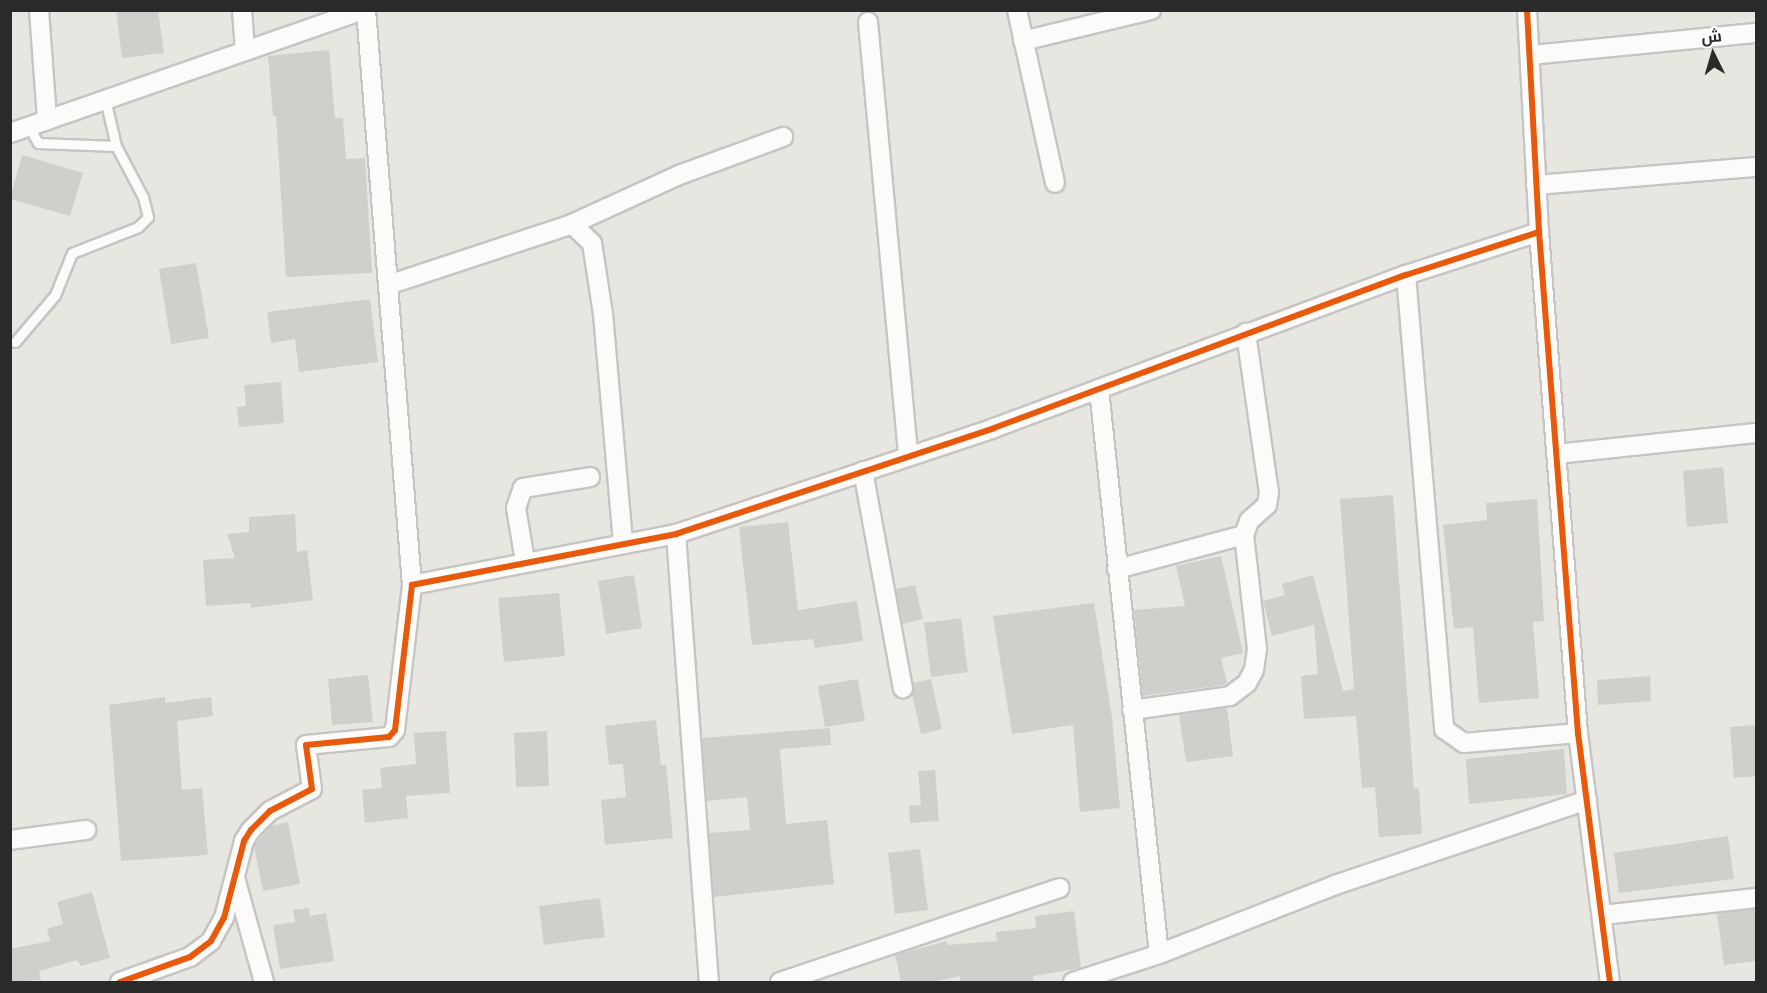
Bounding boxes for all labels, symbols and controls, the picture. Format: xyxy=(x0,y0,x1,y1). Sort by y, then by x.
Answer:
north arrow xyxy=(1683,24,1743,84)
text: ش xyxy=(1700,25,1722,46)

